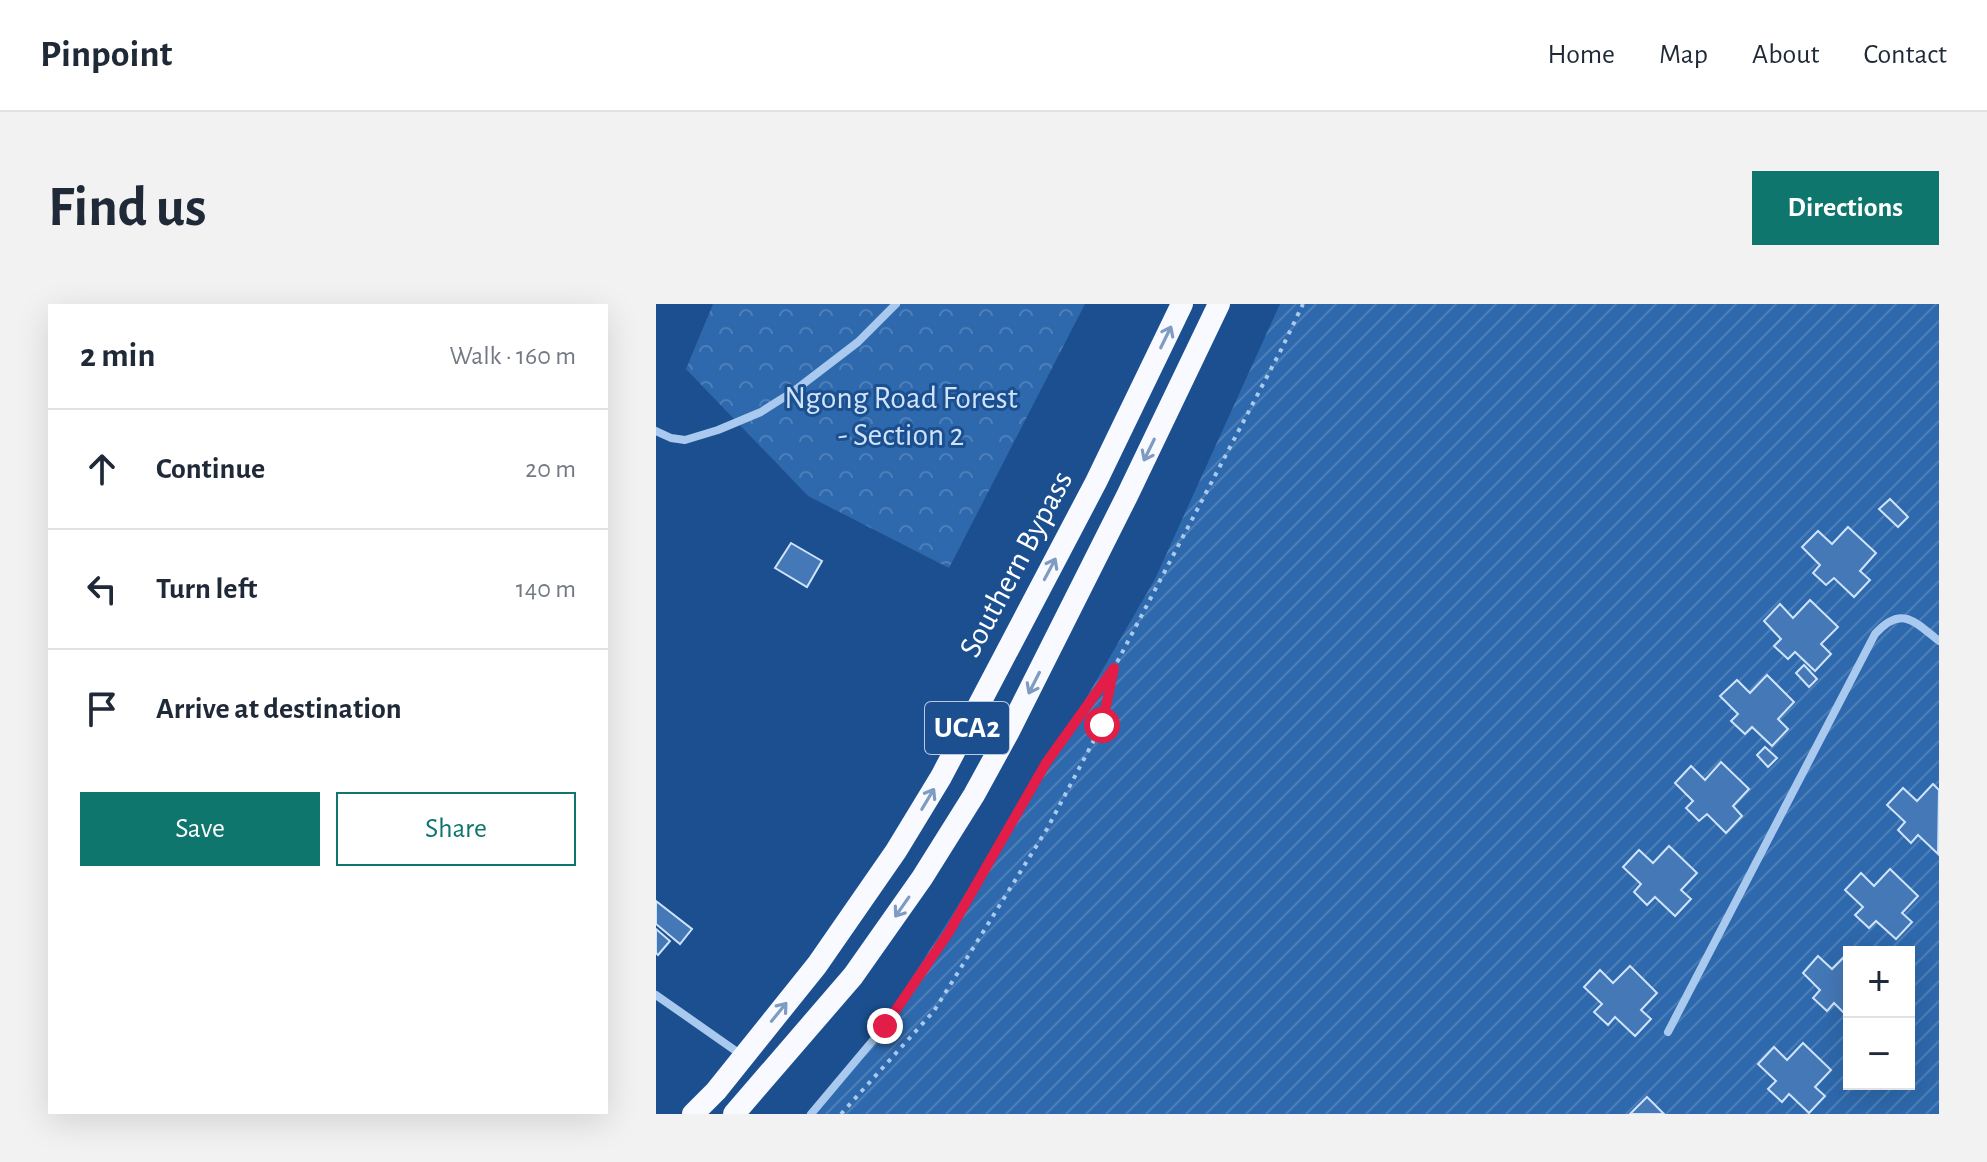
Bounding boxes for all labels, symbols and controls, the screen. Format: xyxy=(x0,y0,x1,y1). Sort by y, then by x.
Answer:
text: Pinpoint xyxy=(40,36,172,74)
text: Home xyxy=(1548,41,1615,69)
text: Map xyxy=(1659,41,1708,69)
text: About xyxy=(1752,41,1820,69)
text: Contact xyxy=(1864,41,1947,69)
button: Directions xyxy=(1752,171,1939,245)
text: Find us xyxy=(48,180,206,236)
one-way arrow xyxy=(1159,325,1174,349)
text: 2 min xyxy=(80,339,155,373)
text: Walk · 160 m xyxy=(449,343,576,369)
park label: Ngong Road Forest - Section 2 xyxy=(784,382,1018,451)
one-way arrow xyxy=(1141,438,1156,462)
icon: ahead xyxy=(80,447,124,491)
text: Continue xyxy=(156,454,265,484)
text: 20 m xyxy=(525,456,576,482)
street label: Southern Bypass xyxy=(954,466,1078,662)
one-way arrow xyxy=(1043,558,1058,582)
icon: left xyxy=(80,567,124,611)
text: Turn left xyxy=(156,574,257,604)
text: 140 m xyxy=(516,576,576,602)
one-way arrow xyxy=(1025,670,1041,694)
icon: arrive xyxy=(80,687,124,731)
text: Arrive at destination xyxy=(156,694,402,724)
road number: UCA2 xyxy=(925,702,1009,754)
route start xyxy=(1084,707,1120,743)
one-way arrow xyxy=(920,788,936,811)
button: Save xyxy=(80,792,320,866)
button: Share xyxy=(336,792,576,866)
one-way arrow xyxy=(894,895,910,917)
map controls xyxy=(1843,946,1915,1090)
button: + xyxy=(1843,946,1915,1018)
one-way arrow xyxy=(770,1002,788,1023)
route end xyxy=(867,1008,903,1044)
button: − xyxy=(1843,1018,1915,1090)

